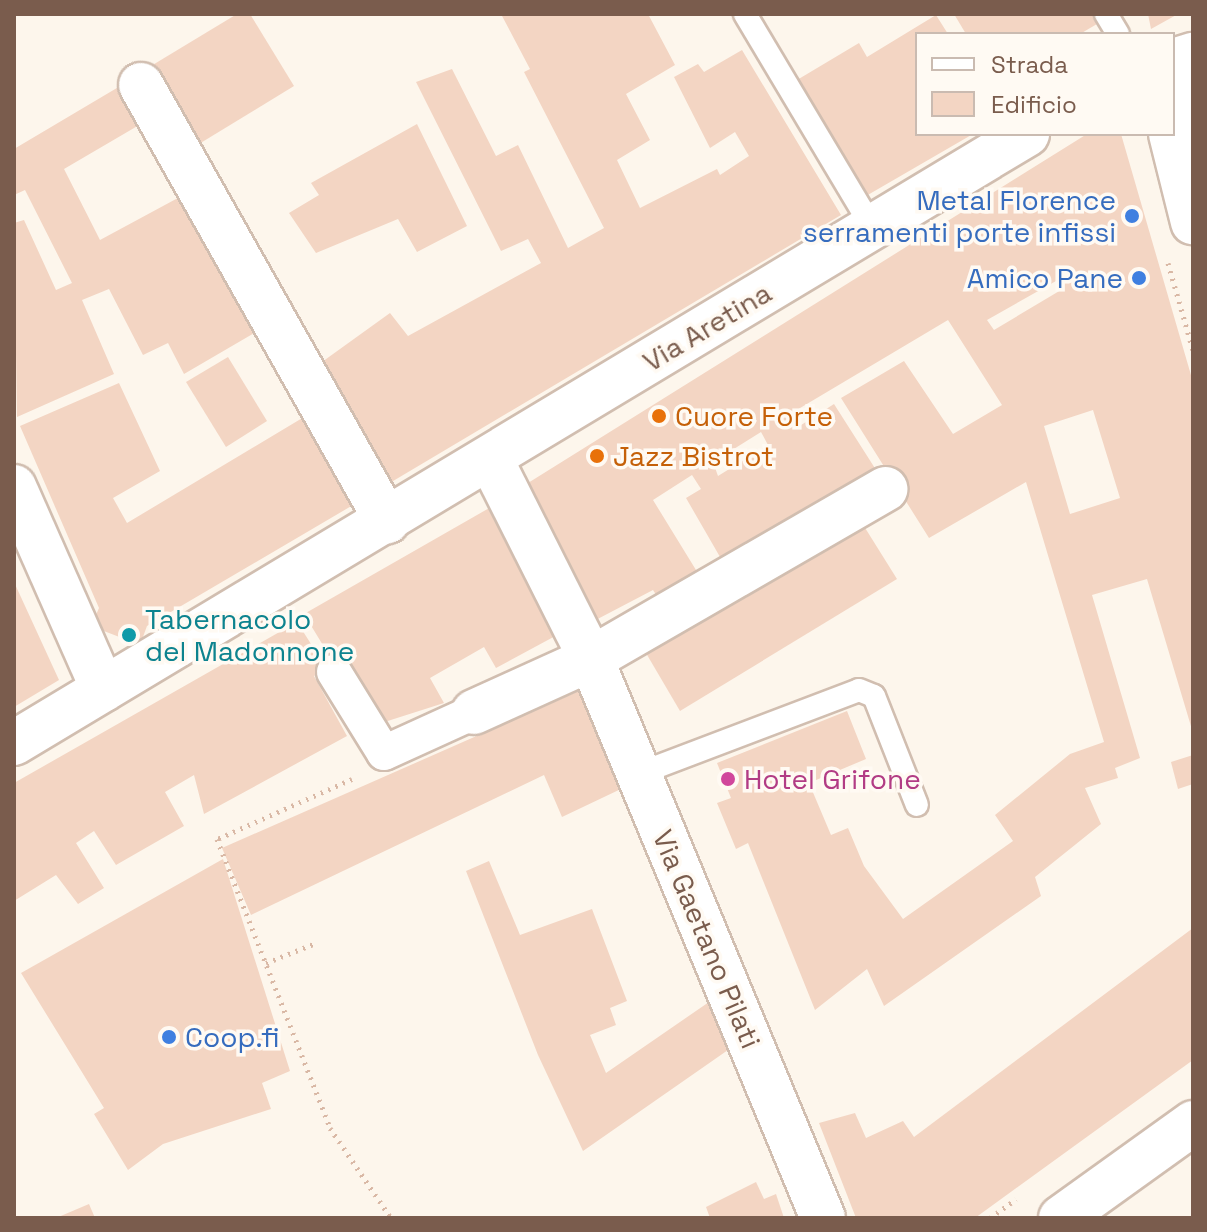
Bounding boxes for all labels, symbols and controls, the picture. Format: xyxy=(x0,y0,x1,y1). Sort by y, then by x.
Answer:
legend xyxy=(915,32,1175,136)
text: Strada xyxy=(991,49,1068,80)
text: Edificio xyxy=(991,89,1077,120)
place label: Metal Florence serramenti porte infissi xyxy=(803,183,1116,249)
marker: Metal Florence serramenti porte infissi xyxy=(1123,207,1141,225)
place label: Amico Pane xyxy=(967,261,1123,295)
marker: Amico Pane xyxy=(1130,269,1148,287)
street label: Via Aretina xyxy=(637,275,777,379)
place label: Cuore Forte xyxy=(675,399,833,433)
marker: Cuore Forte xyxy=(650,407,668,425)
place label: Jazz Bistrot xyxy=(613,439,774,473)
marker: Jazz Bistrot xyxy=(588,447,606,465)
place label: Tabernacolo del Madonnone xyxy=(145,602,354,668)
marker: Tabernacolo del Madonnone xyxy=(120,626,138,644)
place label: Hotel Grifone xyxy=(744,762,921,796)
marker: Hotel Grifone xyxy=(719,770,737,788)
street label: Via Gaetano Pilati xyxy=(646,825,768,1053)
place label: Coop.fi xyxy=(185,1020,280,1054)
marker: Coop.fi xyxy=(160,1028,178,1046)

